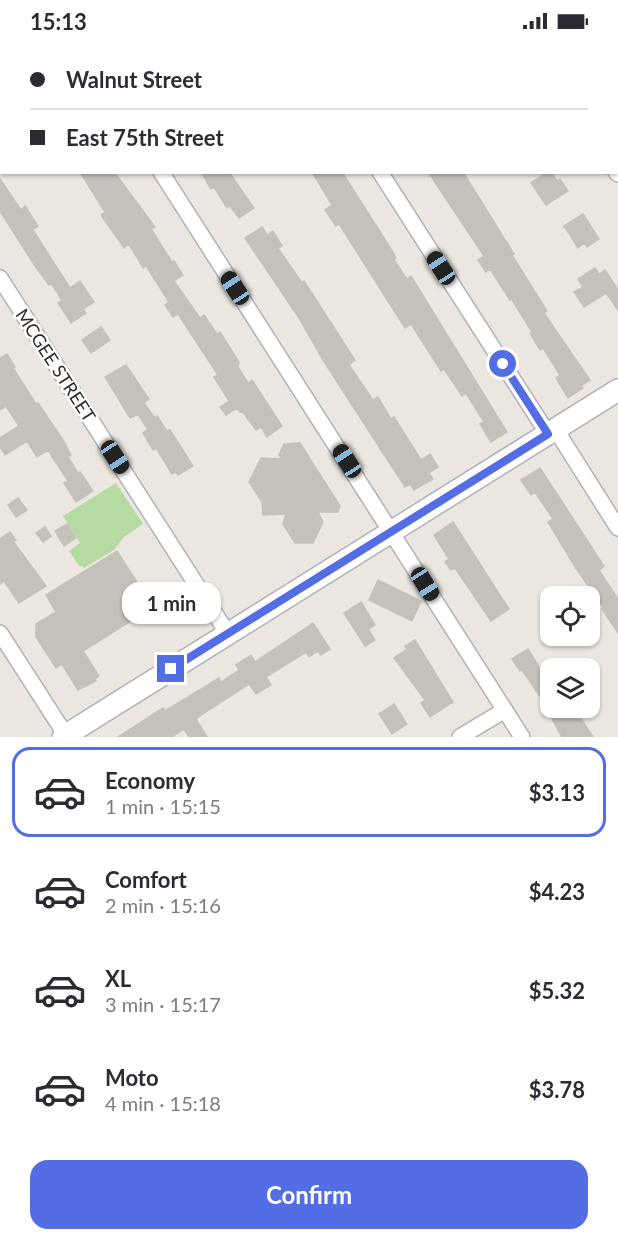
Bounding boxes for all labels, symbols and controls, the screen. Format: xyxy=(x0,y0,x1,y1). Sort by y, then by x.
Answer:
text: 15:13 xyxy=(30,8,87,35)
text: Walnut Street xyxy=(66,66,202,93)
text: East 75th Street xyxy=(66,124,224,151)
car xyxy=(424,248,458,288)
car xyxy=(218,268,252,308)
street label: MCGEE STREET xyxy=(11,304,101,426)
route start xyxy=(489,350,516,377)
car xyxy=(98,437,132,477)
car xyxy=(330,441,364,481)
car xyxy=(408,564,442,604)
callout: 1 min xyxy=(122,582,220,624)
map controls xyxy=(540,586,600,718)
button: locate xyxy=(540,586,600,646)
text: 1 min xyxy=(147,591,196,615)
route end xyxy=(157,655,184,682)
button: layers xyxy=(540,658,600,718)
icon: car xyxy=(33,765,87,819)
text: Economy xyxy=(105,767,195,794)
text: $3.13 xyxy=(529,779,585,806)
text: 1 min · 15:15 xyxy=(105,794,221,818)
icon: car xyxy=(33,864,87,918)
text: Comfort xyxy=(105,866,187,893)
text: $4.23 xyxy=(529,878,585,905)
text: 2 min · 15:16 xyxy=(105,893,221,917)
icon: car xyxy=(33,963,87,1017)
text: XL xyxy=(105,965,131,992)
text: $5.32 xyxy=(529,977,585,1004)
text: 3 min · 15:17 xyxy=(105,992,221,1016)
icon: car xyxy=(33,1062,87,1116)
text: Moto xyxy=(105,1064,159,1091)
text: $3.78 xyxy=(529,1076,585,1103)
text: 4 min · 15:18 xyxy=(105,1091,221,1115)
button: Confirm xyxy=(30,1160,588,1229)

